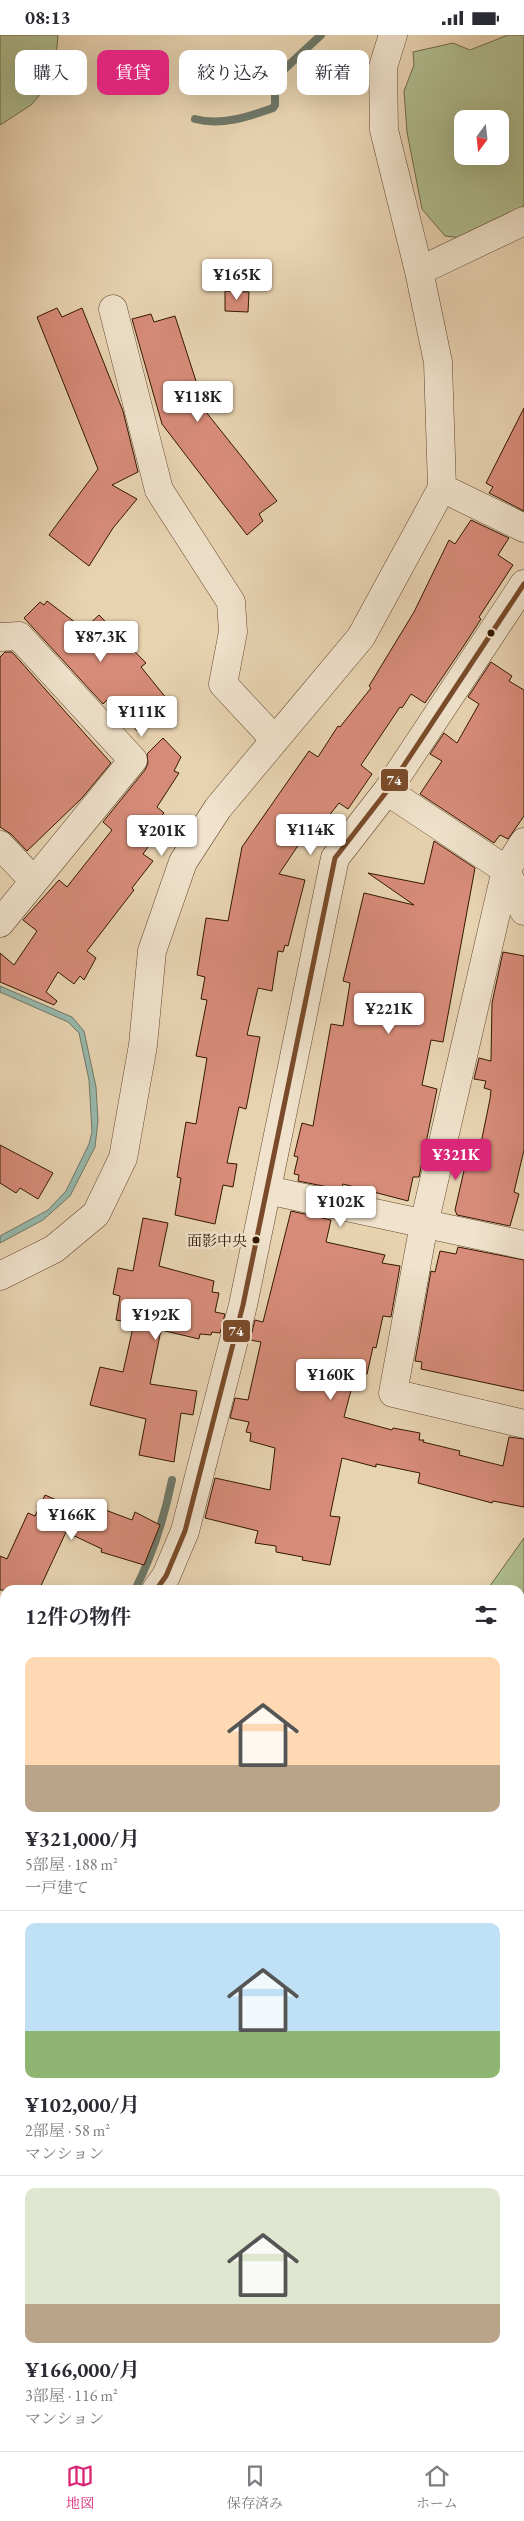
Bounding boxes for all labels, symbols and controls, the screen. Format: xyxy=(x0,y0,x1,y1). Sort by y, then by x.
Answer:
text: 08:13 xyxy=(25,5,71,30)
chip: 購入 xyxy=(15,50,87,95)
chip: 賃貸 xyxy=(97,50,169,95)
chip: 絞り込み xyxy=(179,50,287,95)
chip: 新着 xyxy=(297,50,369,95)
north arrow xyxy=(454,110,509,165)
map controls xyxy=(454,110,509,165)
pin: ¥165K xyxy=(202,259,272,301)
text: ¥165K xyxy=(213,264,261,285)
pin: ¥118K xyxy=(163,381,233,423)
text: ¥118K xyxy=(174,386,222,407)
pin: ¥87.3K xyxy=(60,621,142,663)
text: ¥87.3K xyxy=(75,626,127,647)
unlabelled marker xyxy=(486,628,496,638)
pin: ¥111K xyxy=(107,695,177,738)
text: ¥111K xyxy=(118,701,166,722)
line badge: 74 xyxy=(380,768,409,792)
text: 74 xyxy=(387,771,402,789)
pin: ¥114K xyxy=(276,813,346,856)
pin: ¥201K xyxy=(127,815,197,857)
text: ¥114K xyxy=(287,819,335,840)
text: ¥201K xyxy=(138,820,186,841)
pin: ¥221K xyxy=(354,993,424,1035)
text: ¥221K xyxy=(365,998,413,1019)
pin: ¥321K xyxy=(421,1139,491,1181)
text: ¥321K xyxy=(432,1144,480,1165)
pin: ¥102K xyxy=(306,1185,376,1228)
text: ¥102K xyxy=(317,1191,365,1212)
place label: 面影中央 xyxy=(187,1231,247,1250)
marker: 面影中央 xyxy=(251,1235,261,1245)
pin: ¥192K xyxy=(121,1299,191,1341)
text: ¥192K xyxy=(132,1304,180,1325)
line badge: 74 xyxy=(222,1319,251,1343)
text: 74 xyxy=(229,1322,244,1340)
pin: ¥160K xyxy=(296,1359,366,1401)
text: ¥160K xyxy=(307,1364,355,1385)
pin: ¥166K xyxy=(37,1499,107,1541)
text: ¥166K xyxy=(48,1504,96,1525)
icon: filters xyxy=(472,1601,500,1629)
text: 12件の物件 xyxy=(25,1603,131,1630)
icon: home xyxy=(218,1690,308,1780)
text: ¥321,000/月 xyxy=(25,1825,140,1852)
text: 5部屋 · 188 m² xyxy=(25,1854,118,1875)
text: 一戸建て xyxy=(25,1877,89,1898)
icon: home xyxy=(218,1955,308,2045)
text: ¥102,000/月 xyxy=(25,2091,140,2118)
text: 2部屋 · 58 m² xyxy=(25,2120,110,2141)
text: マンション xyxy=(25,2143,104,2164)
icon: home xyxy=(218,2220,308,2310)
text: ¥166,000/月 xyxy=(25,2356,140,2383)
text: 3部屋 · 116 m² xyxy=(25,2385,118,2406)
text: マンション xyxy=(25,2408,104,2429)
tab: 地図 xyxy=(66,2462,94,2512)
tab: 保存済み xyxy=(227,2462,283,2512)
tab: ホーム xyxy=(416,2462,458,2512)

